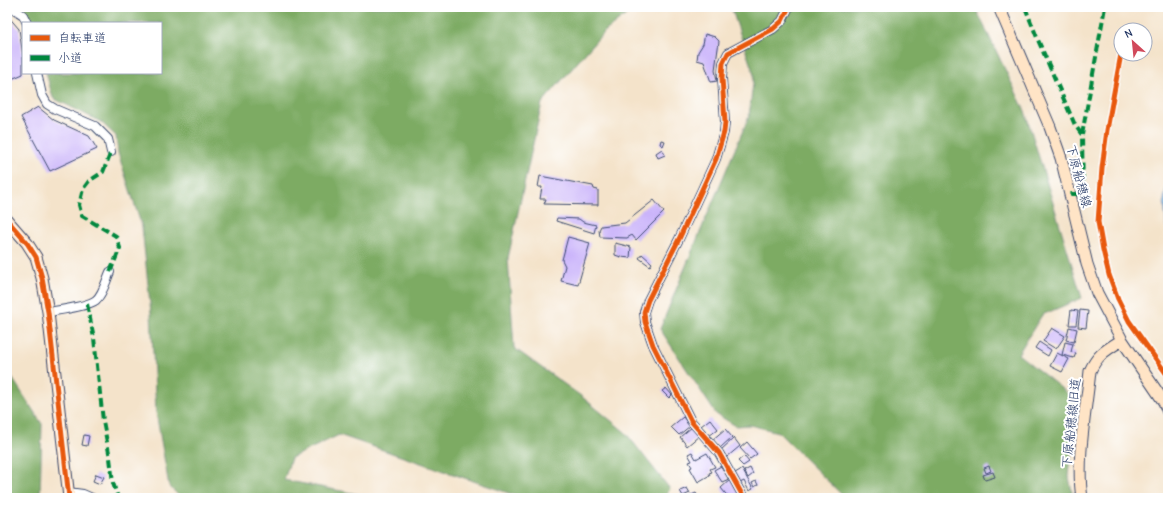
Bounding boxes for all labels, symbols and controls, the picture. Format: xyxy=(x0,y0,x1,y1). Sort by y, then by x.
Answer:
legend xyxy=(22,22,162,74)
north arrow xyxy=(1113,22,1153,62)
text: N xyxy=(1123,26,1135,41)
text: 自転車道 xyxy=(58,31,106,45)
text: 小道 xyxy=(58,51,82,65)
street label: 下原船穂線 xyxy=(1063,143,1095,210)
street label: 下原船穂線旧道 xyxy=(1059,377,1083,469)

